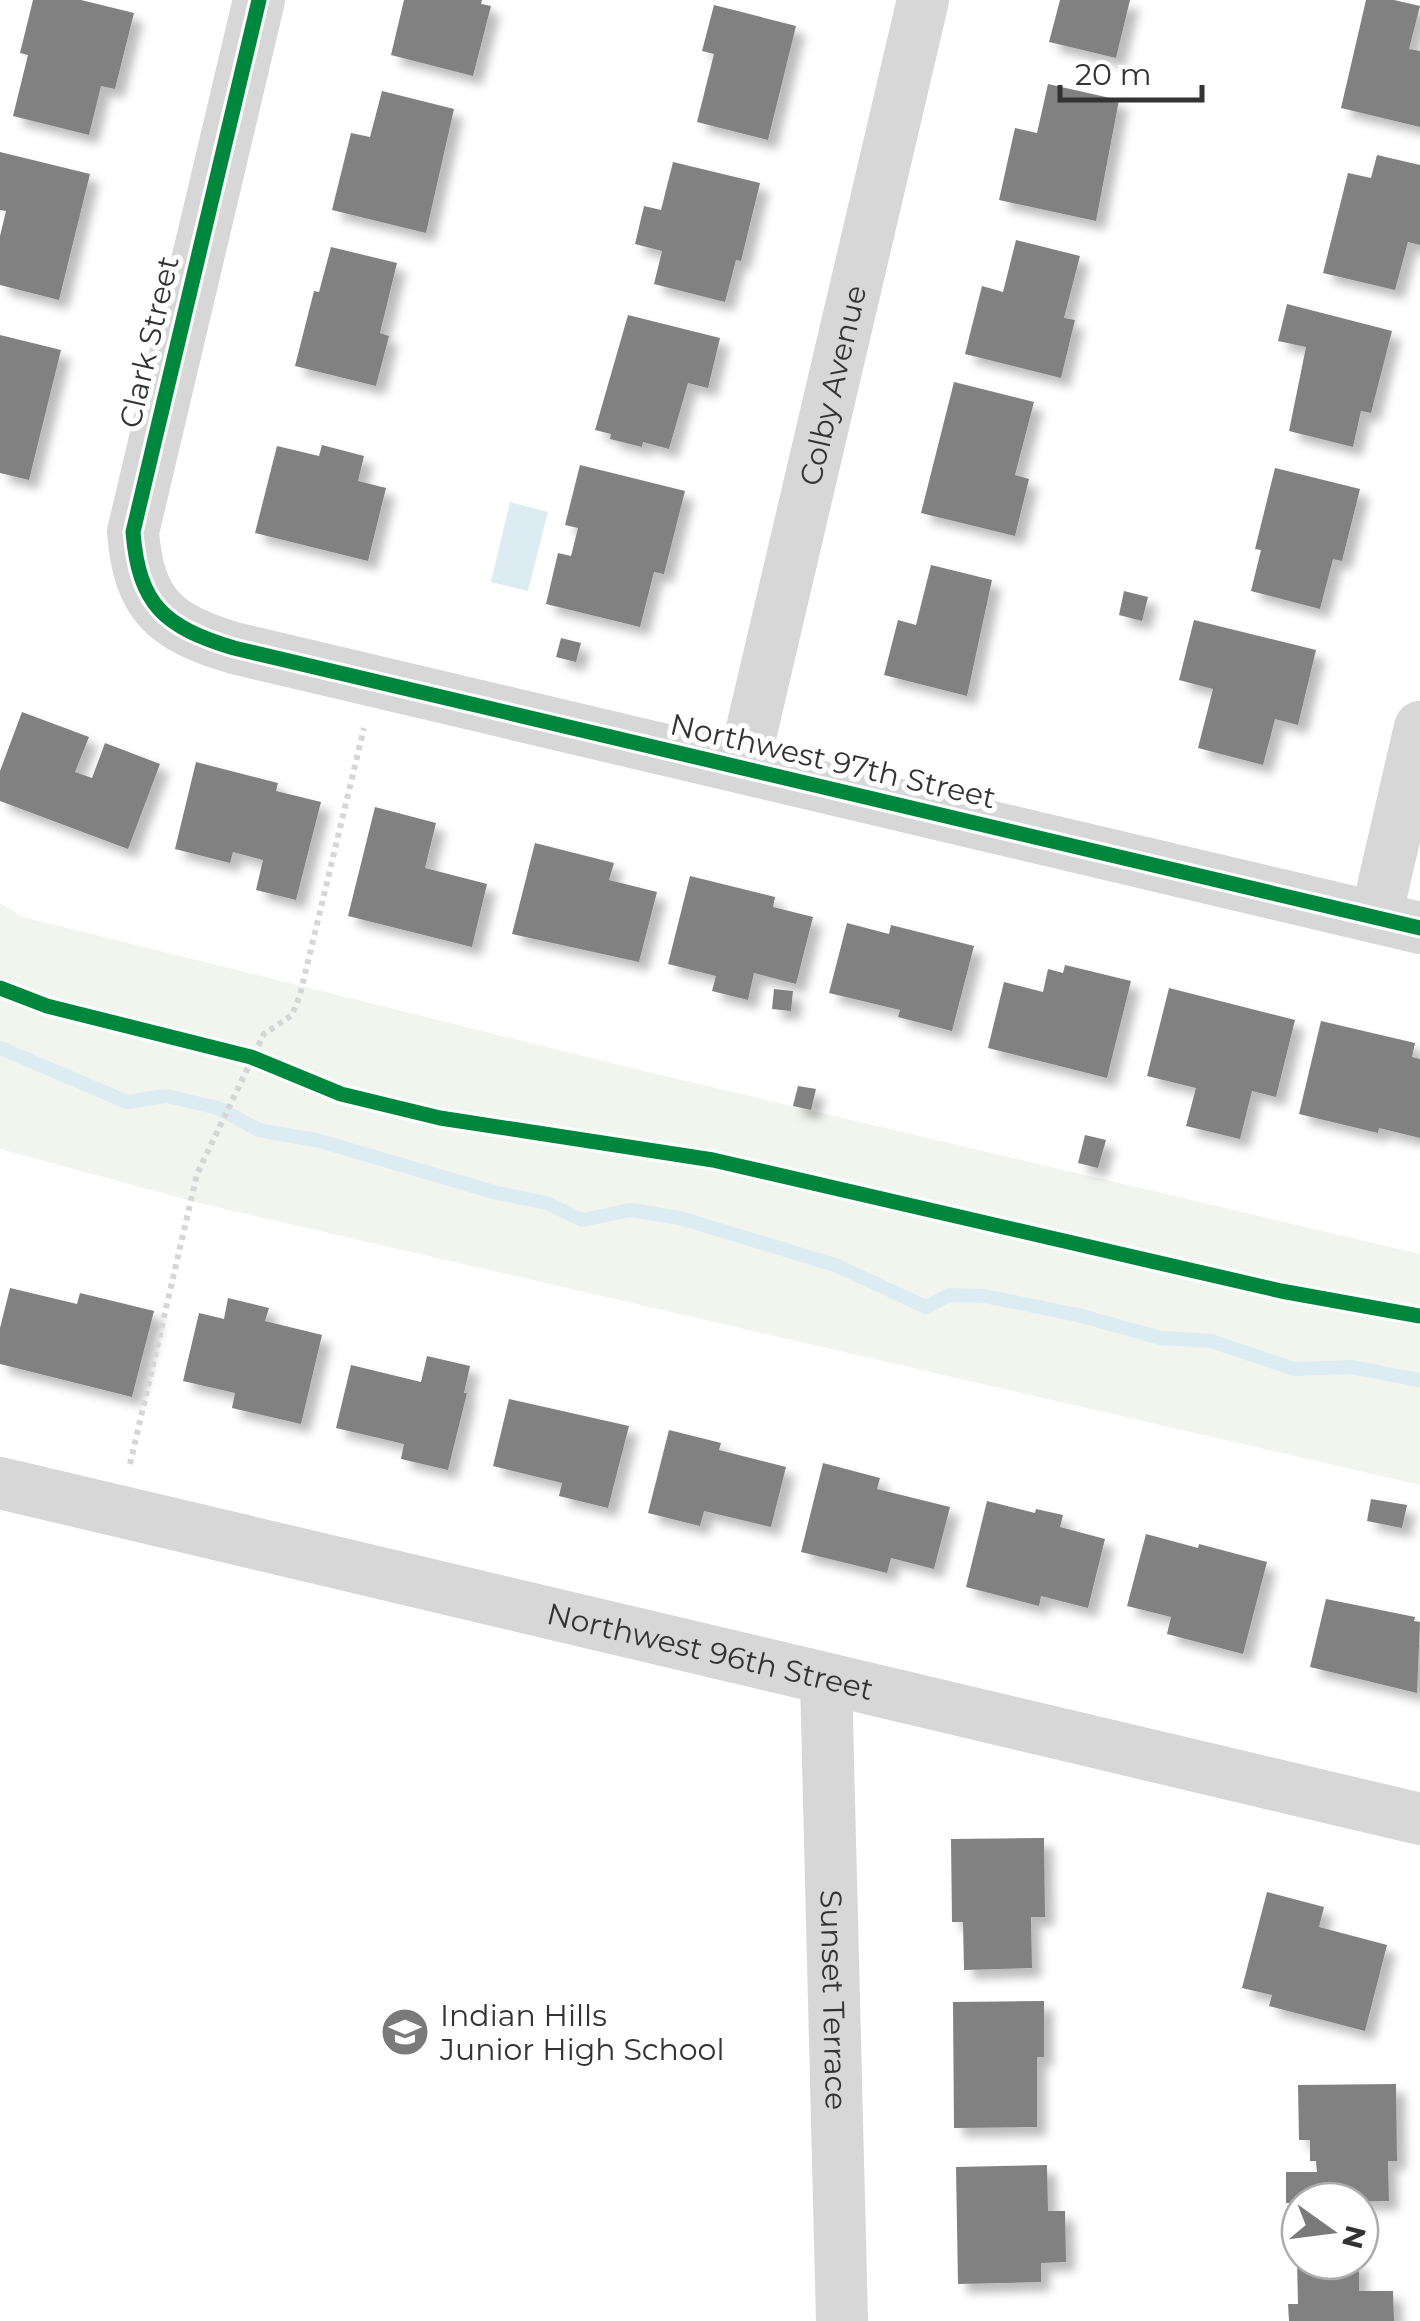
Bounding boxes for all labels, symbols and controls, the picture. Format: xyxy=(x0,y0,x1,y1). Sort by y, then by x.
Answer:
scale bar xyxy=(1060,40,1202,102)
text: 20 m xyxy=(1075,56,1152,93)
street label: Clark Street xyxy=(111,252,187,432)
street label: Colby Avenue xyxy=(791,281,874,489)
street label: Northwest 97th Street xyxy=(667,706,999,816)
street label: Northwest 96th Street xyxy=(543,1595,877,1708)
street label: Sunset Terrace xyxy=(813,1889,855,2111)
place label: Indian Hills Junior High School xyxy=(439,1997,724,2068)
school or university icon: Indian Hills Junior High School xyxy=(379,2006,431,2058)
north arrow xyxy=(1280,2181,1380,2281)
text: N xyxy=(1335,2222,1373,2252)

